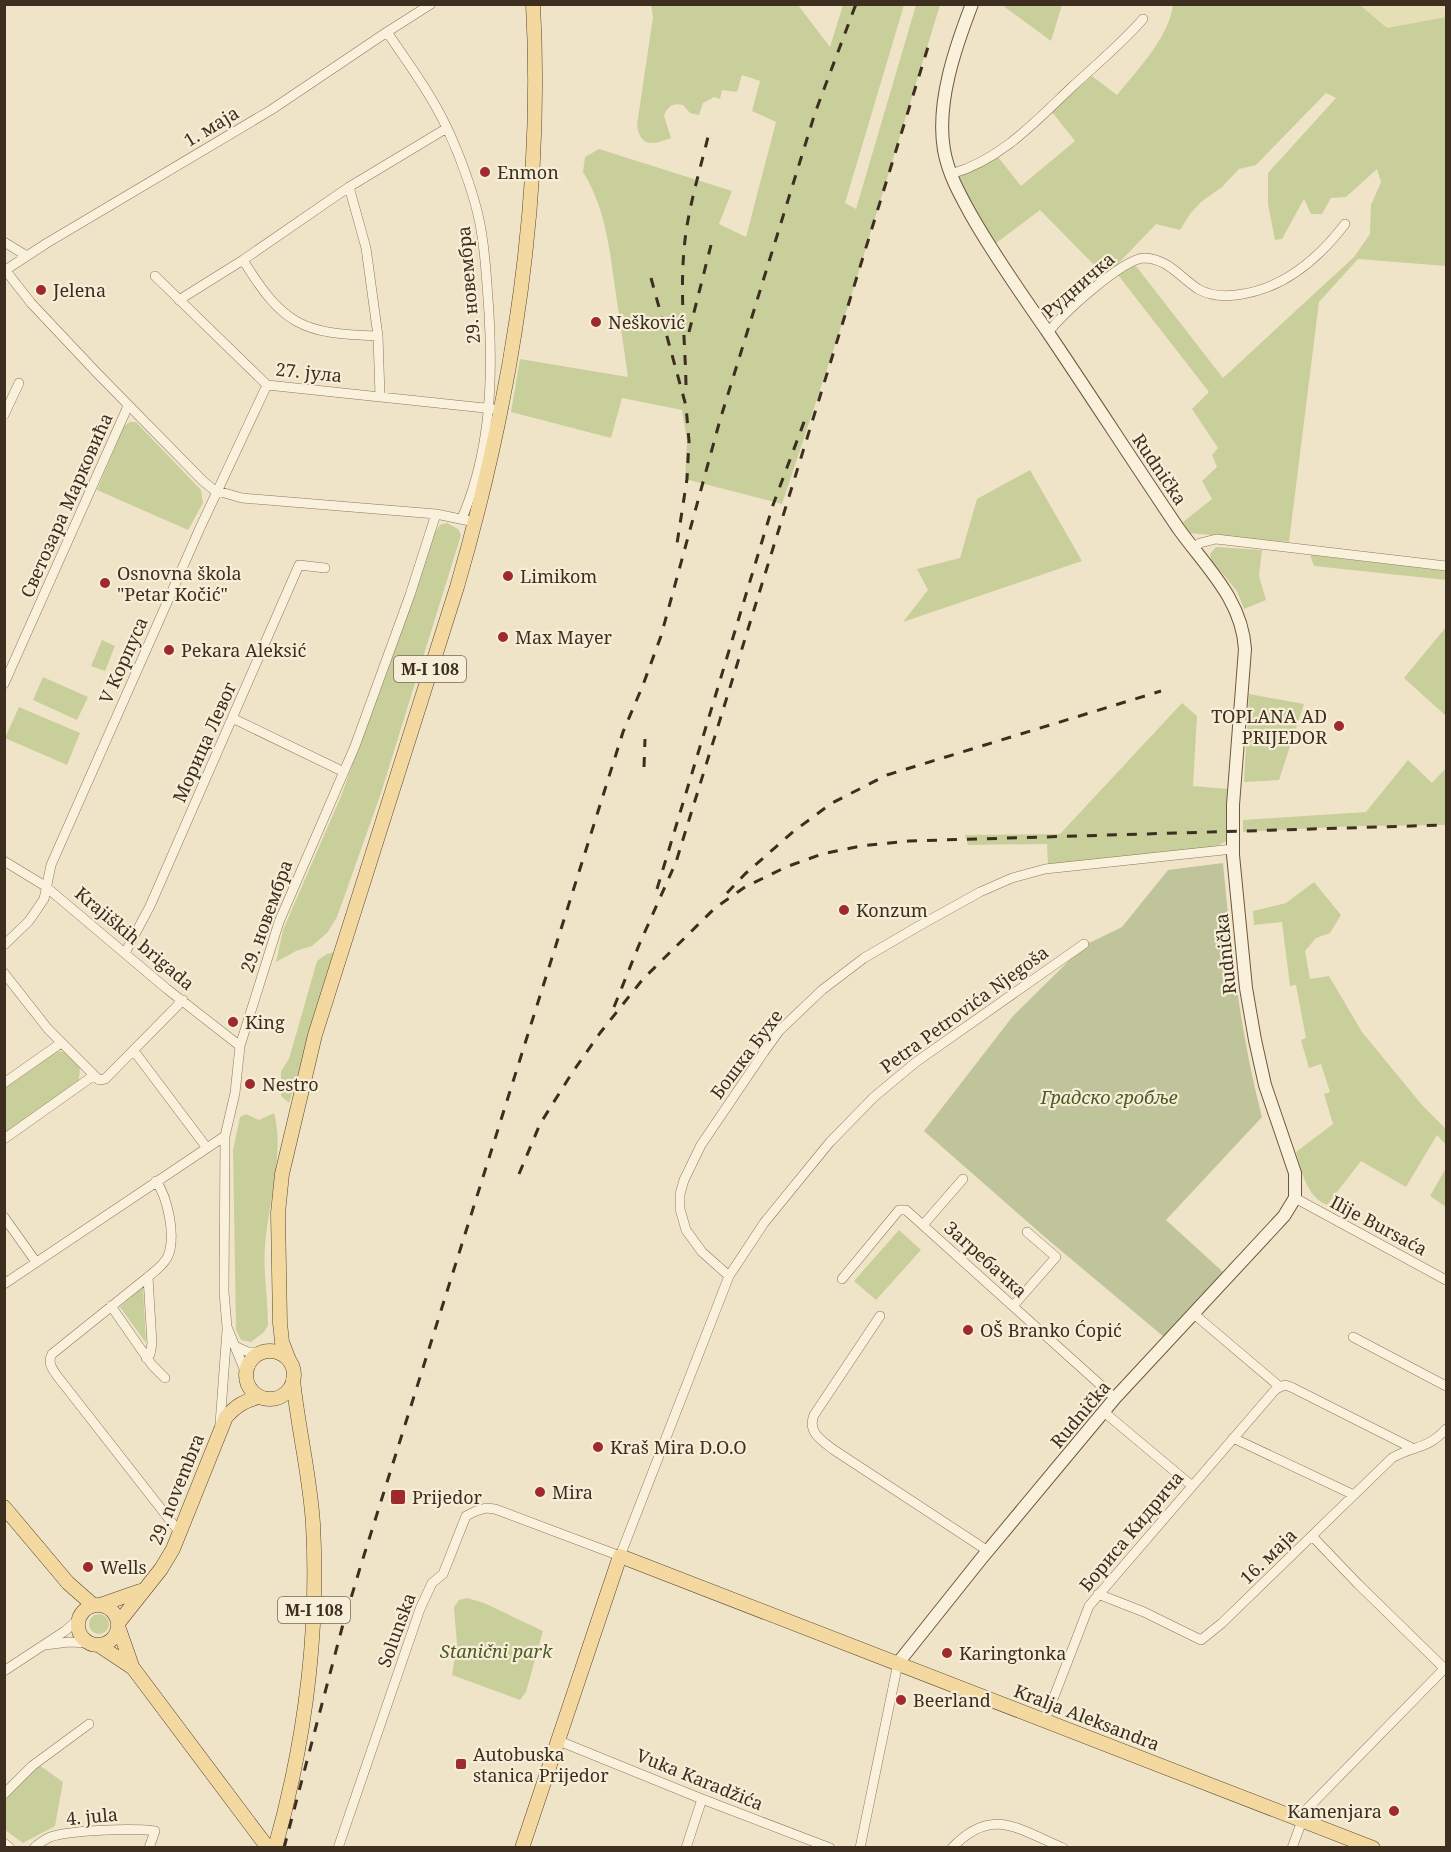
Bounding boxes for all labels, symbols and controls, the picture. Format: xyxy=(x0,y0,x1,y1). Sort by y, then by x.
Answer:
street label: 1. маја xyxy=(179,100,243,152)
place label: Enmon xyxy=(497,160,559,184)
marker: Enmon xyxy=(478,165,492,179)
street label: 29. новембра xyxy=(451,225,485,345)
street label: Рудничка xyxy=(1037,247,1119,323)
place label: Jelena xyxy=(52,278,106,302)
marker: Jelena xyxy=(34,283,48,297)
place label: Nešković xyxy=(608,310,685,334)
marker: Nešković xyxy=(589,315,603,329)
street label: 27. јула xyxy=(275,357,343,387)
street label: Светозара Марковића xyxy=(14,409,118,601)
street label: Rudnička xyxy=(1127,429,1193,509)
place label: Osnovna škola "Petar Kočić" xyxy=(117,561,242,606)
place label: Limikom xyxy=(520,564,597,588)
marker: Limikom xyxy=(501,569,515,583)
marker: Osnovna škola "Petar Kočić" xyxy=(98,576,112,590)
street label: V Корпуса xyxy=(93,613,153,707)
place label: Max Mayer xyxy=(515,625,613,649)
marker: Max Mayer xyxy=(496,630,510,644)
place label: Pekara Aleksić xyxy=(181,638,306,662)
marker: Pekara Aleksić xyxy=(162,643,176,657)
road number: M-I 108 xyxy=(394,656,466,682)
street label: Морица Левог xyxy=(167,677,242,806)
place label: TOPLANA AD PRIJEDOR xyxy=(1211,704,1327,749)
marker: TOPLANA AD PRIJEDOR xyxy=(1332,719,1346,733)
street label: 29. новембра xyxy=(234,856,298,976)
street label: Krajiških brigada xyxy=(70,881,200,995)
place label: Konzum xyxy=(856,898,928,922)
marker: Konzum xyxy=(837,903,851,917)
street label: Rudnička xyxy=(1209,912,1241,996)
street label: Petra Petrovića Njegoša xyxy=(875,940,1053,1078)
street label: Бошка Бухе xyxy=(705,1004,787,1104)
place label: King xyxy=(245,1010,285,1034)
marker: King xyxy=(226,1015,240,1029)
place label: Nestro xyxy=(262,1072,319,1096)
marker: Nestro xyxy=(243,1077,257,1091)
park label: Градско гробље xyxy=(1039,1085,1178,1109)
street label: Ilije Bursaća xyxy=(1326,1189,1432,1261)
street label: Загребачка xyxy=(939,1215,1033,1303)
place label: OŠ Branko Ćopić xyxy=(980,1318,1122,1342)
marker: OŠ Branko Ćopić xyxy=(961,1323,975,1337)
street label: Rudnička xyxy=(1045,1375,1115,1453)
street label: 29. novembra xyxy=(143,1430,209,1548)
place label: Kraš Mira D.O.O xyxy=(610,1435,747,1459)
marker: Kraš Mira D.O.O xyxy=(591,1440,605,1454)
street label: Бориса Kидрича xyxy=(1074,1466,1188,1596)
place label: Mira xyxy=(552,1480,593,1504)
place label: Prijedor xyxy=(412,1485,483,1509)
marker: Mira xyxy=(533,1485,547,1499)
marker: Prijedor xyxy=(389,1488,407,1506)
street label: 16. маја xyxy=(1234,1523,1302,1589)
place label: Wells xyxy=(100,1555,147,1579)
marker: Wells xyxy=(81,1560,95,1574)
street label: Solunska xyxy=(371,1589,421,1671)
road number: M-I 108 xyxy=(278,1597,350,1623)
park label: Stanični park xyxy=(440,1639,553,1663)
place label: Karingtonka xyxy=(959,1641,1066,1665)
marker: Karingtonka xyxy=(940,1646,954,1660)
street label: Kralja Aleksandra xyxy=(1011,1678,1163,1756)
place label: Beerland xyxy=(913,1688,991,1712)
marker: Beerland xyxy=(894,1693,908,1707)
place label: Autobuska stanica Prijedor xyxy=(473,1742,609,1787)
street label: Vuka Karadžića xyxy=(633,1743,767,1815)
marker: Autobuska stanica Prijedor xyxy=(454,1757,468,1771)
place label: Kamenjara xyxy=(1287,1799,1382,1823)
street label: 4. jula xyxy=(65,1802,119,1830)
marker: Kamenjara xyxy=(1387,1804,1401,1818)

